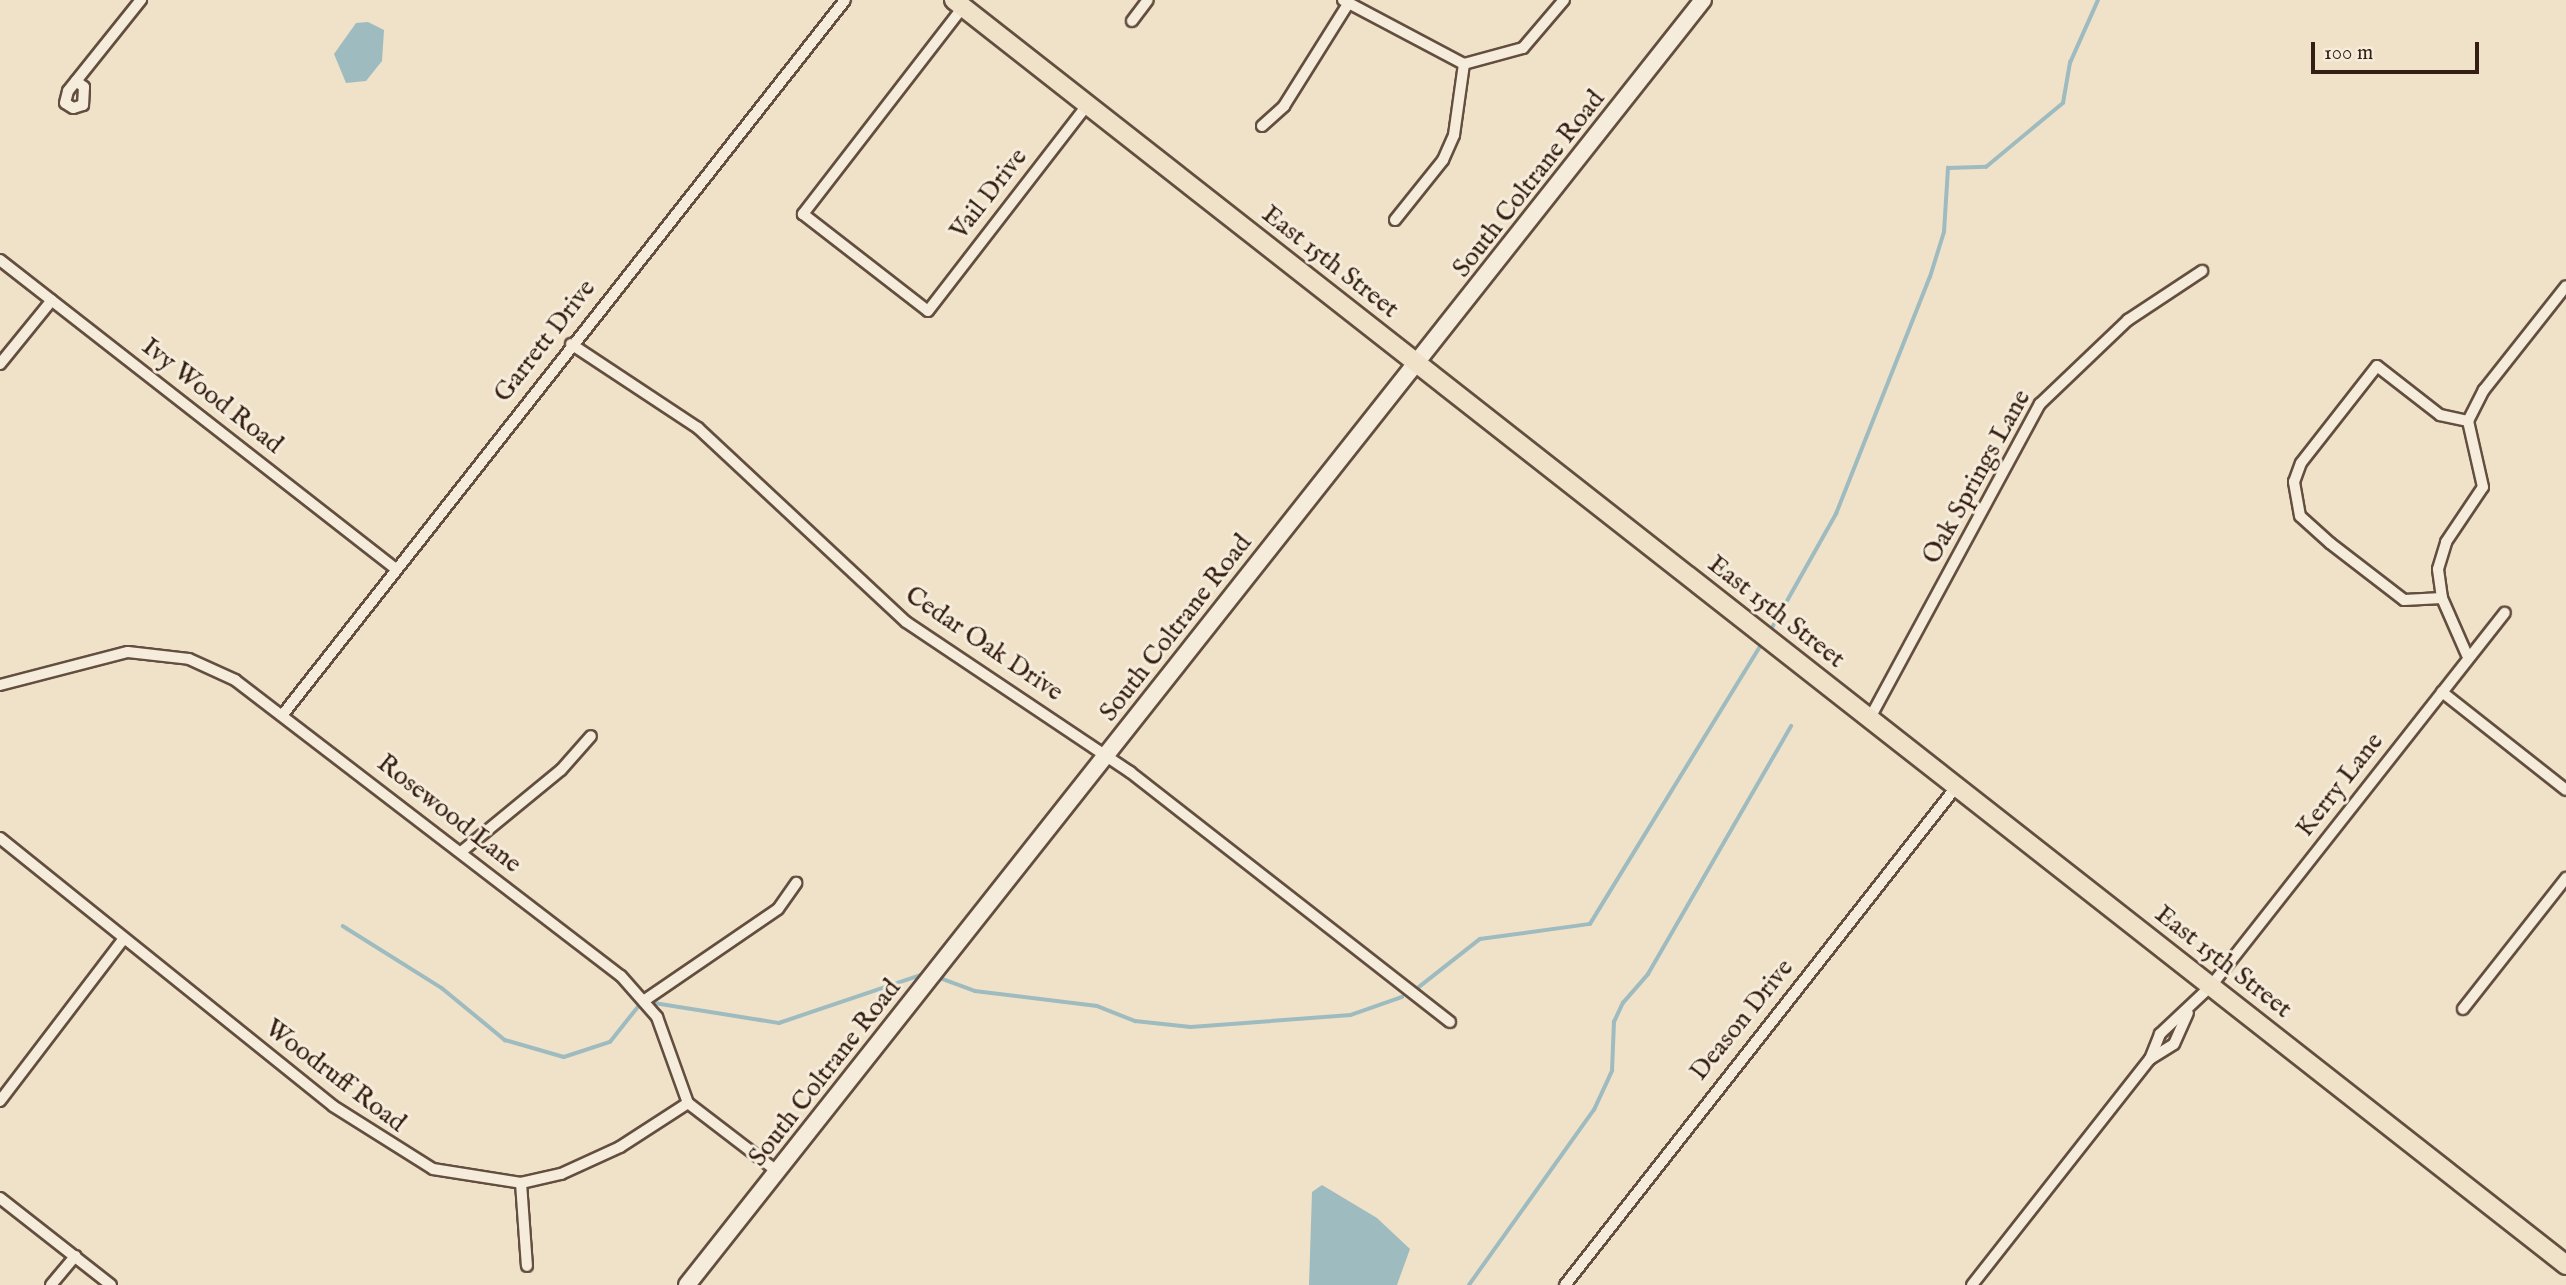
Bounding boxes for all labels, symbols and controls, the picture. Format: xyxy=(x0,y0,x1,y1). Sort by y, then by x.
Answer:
scale bar xyxy=(2314,28,2482,72)
text: 100 m xyxy=(2324,40,2373,67)
street label: South Coltrane Road xyxy=(1446,84,1612,284)
street label: Vail Drive xyxy=(944,142,1034,246)
street label: East 15th Street xyxy=(1255,199,1405,325)
street label: Garrett Drive xyxy=(487,273,603,409)
street label: Ivy Wood Road xyxy=(135,331,289,461)
street label: Oak Springs Lane xyxy=(1916,384,2038,570)
street label: South Coltrane Road xyxy=(1093,528,1259,728)
street label: East 15th Street xyxy=(1701,549,1851,675)
street label: Cedar Oak Drive xyxy=(899,580,1069,708)
street label: Kerry Lane xyxy=(2290,727,2390,843)
street label: Rosewood Lane xyxy=(371,748,527,880)
street label: East 15th Street xyxy=(2148,899,2298,1025)
street label: Deason Drive xyxy=(1684,953,1800,1087)
street label: South Coltrane Road xyxy=(742,973,908,1173)
street label: Woodruff Road xyxy=(258,1013,412,1139)

